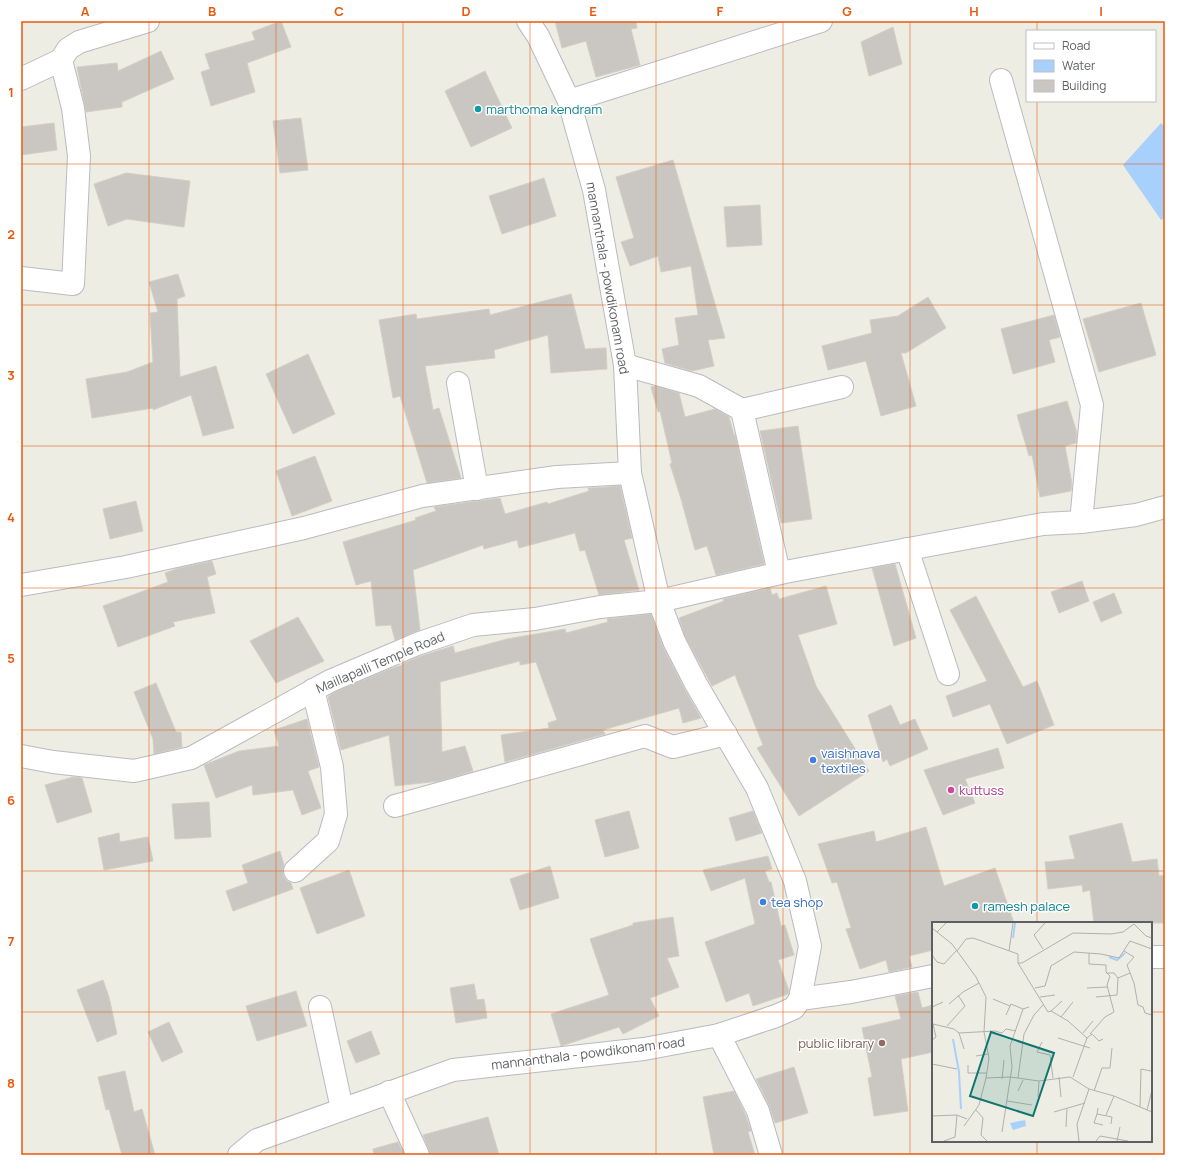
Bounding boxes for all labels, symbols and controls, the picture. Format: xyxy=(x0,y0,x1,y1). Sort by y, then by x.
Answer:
text: A xyxy=(81,2,90,20)
text: B xyxy=(208,2,216,20)
text: C xyxy=(334,2,344,20)
text: D xyxy=(461,2,471,20)
text: E xyxy=(589,2,597,20)
text: F xyxy=(717,2,724,20)
text: G xyxy=(842,2,852,20)
text: H xyxy=(969,2,979,20)
text: I xyxy=(1099,2,1103,20)
legend xyxy=(1026,30,1156,102)
text: Road xyxy=(1062,37,1090,54)
text: Water xyxy=(1062,57,1096,74)
text: Building xyxy=(1062,77,1106,94)
text: 1 xyxy=(8,83,14,101)
place label: marthoma kendram xyxy=(486,100,602,118)
marker: marthoma kendram xyxy=(473,104,483,114)
street label: mannanthala - powdikonam road xyxy=(582,180,634,376)
text: 2 xyxy=(7,225,15,243)
text: 3 xyxy=(7,366,15,384)
text: 4 xyxy=(7,508,15,526)
street label: Maillapalli Temple Road xyxy=(313,627,447,697)
text: 5 xyxy=(7,649,15,667)
place label: vaishnava textiles xyxy=(821,744,880,777)
marker: vaishnava textiles xyxy=(808,755,818,765)
place label: kuttuss xyxy=(959,781,1004,799)
marker: kuttuss xyxy=(946,785,956,795)
text: 6 xyxy=(7,791,15,809)
place label: tea shop xyxy=(771,893,823,911)
marker: tea shop xyxy=(758,897,768,907)
place label: ramesh palace xyxy=(983,897,1071,915)
marker: ramesh palace xyxy=(970,901,980,911)
inset map xyxy=(932,922,1152,1142)
text: 7 xyxy=(8,932,15,950)
street label: mannanthala - powdikonam road xyxy=(490,1032,686,1074)
place label: public library xyxy=(798,1034,874,1052)
marker: public library xyxy=(877,1038,887,1048)
text: 8 xyxy=(7,1074,15,1092)

